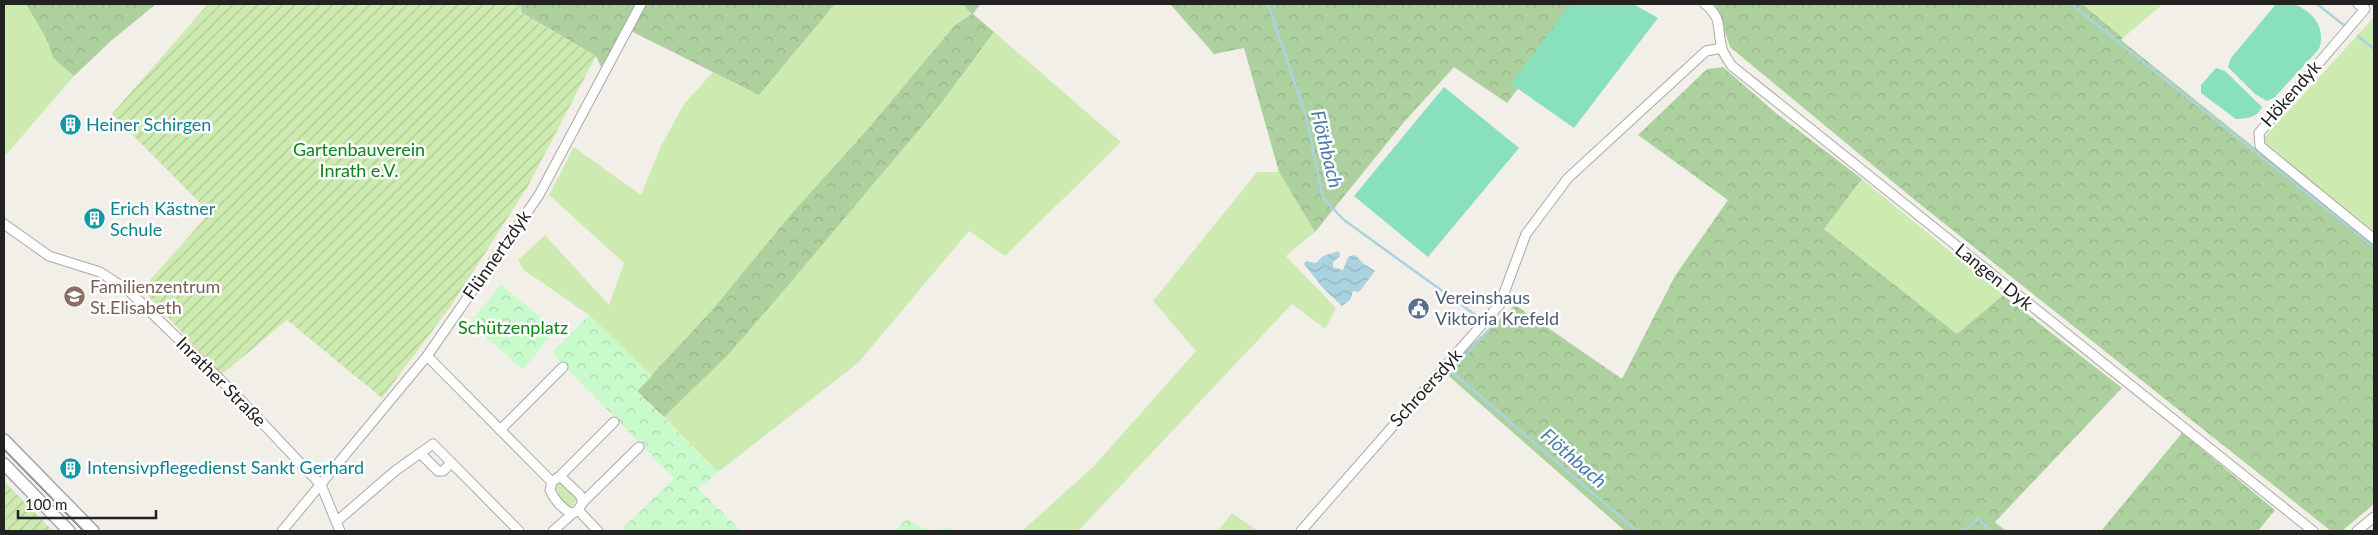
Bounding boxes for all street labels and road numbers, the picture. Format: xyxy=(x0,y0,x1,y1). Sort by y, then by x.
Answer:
street label: Hökendyk xyxy=(2256,55,2325,131)
street label: Flünnertzdyk xyxy=(458,205,535,303)
street label: Langen Dyk xyxy=(1951,238,2039,315)
street label: Inrather Straße xyxy=(172,332,271,431)
street label: Schroersdyk xyxy=(1385,343,1466,431)

